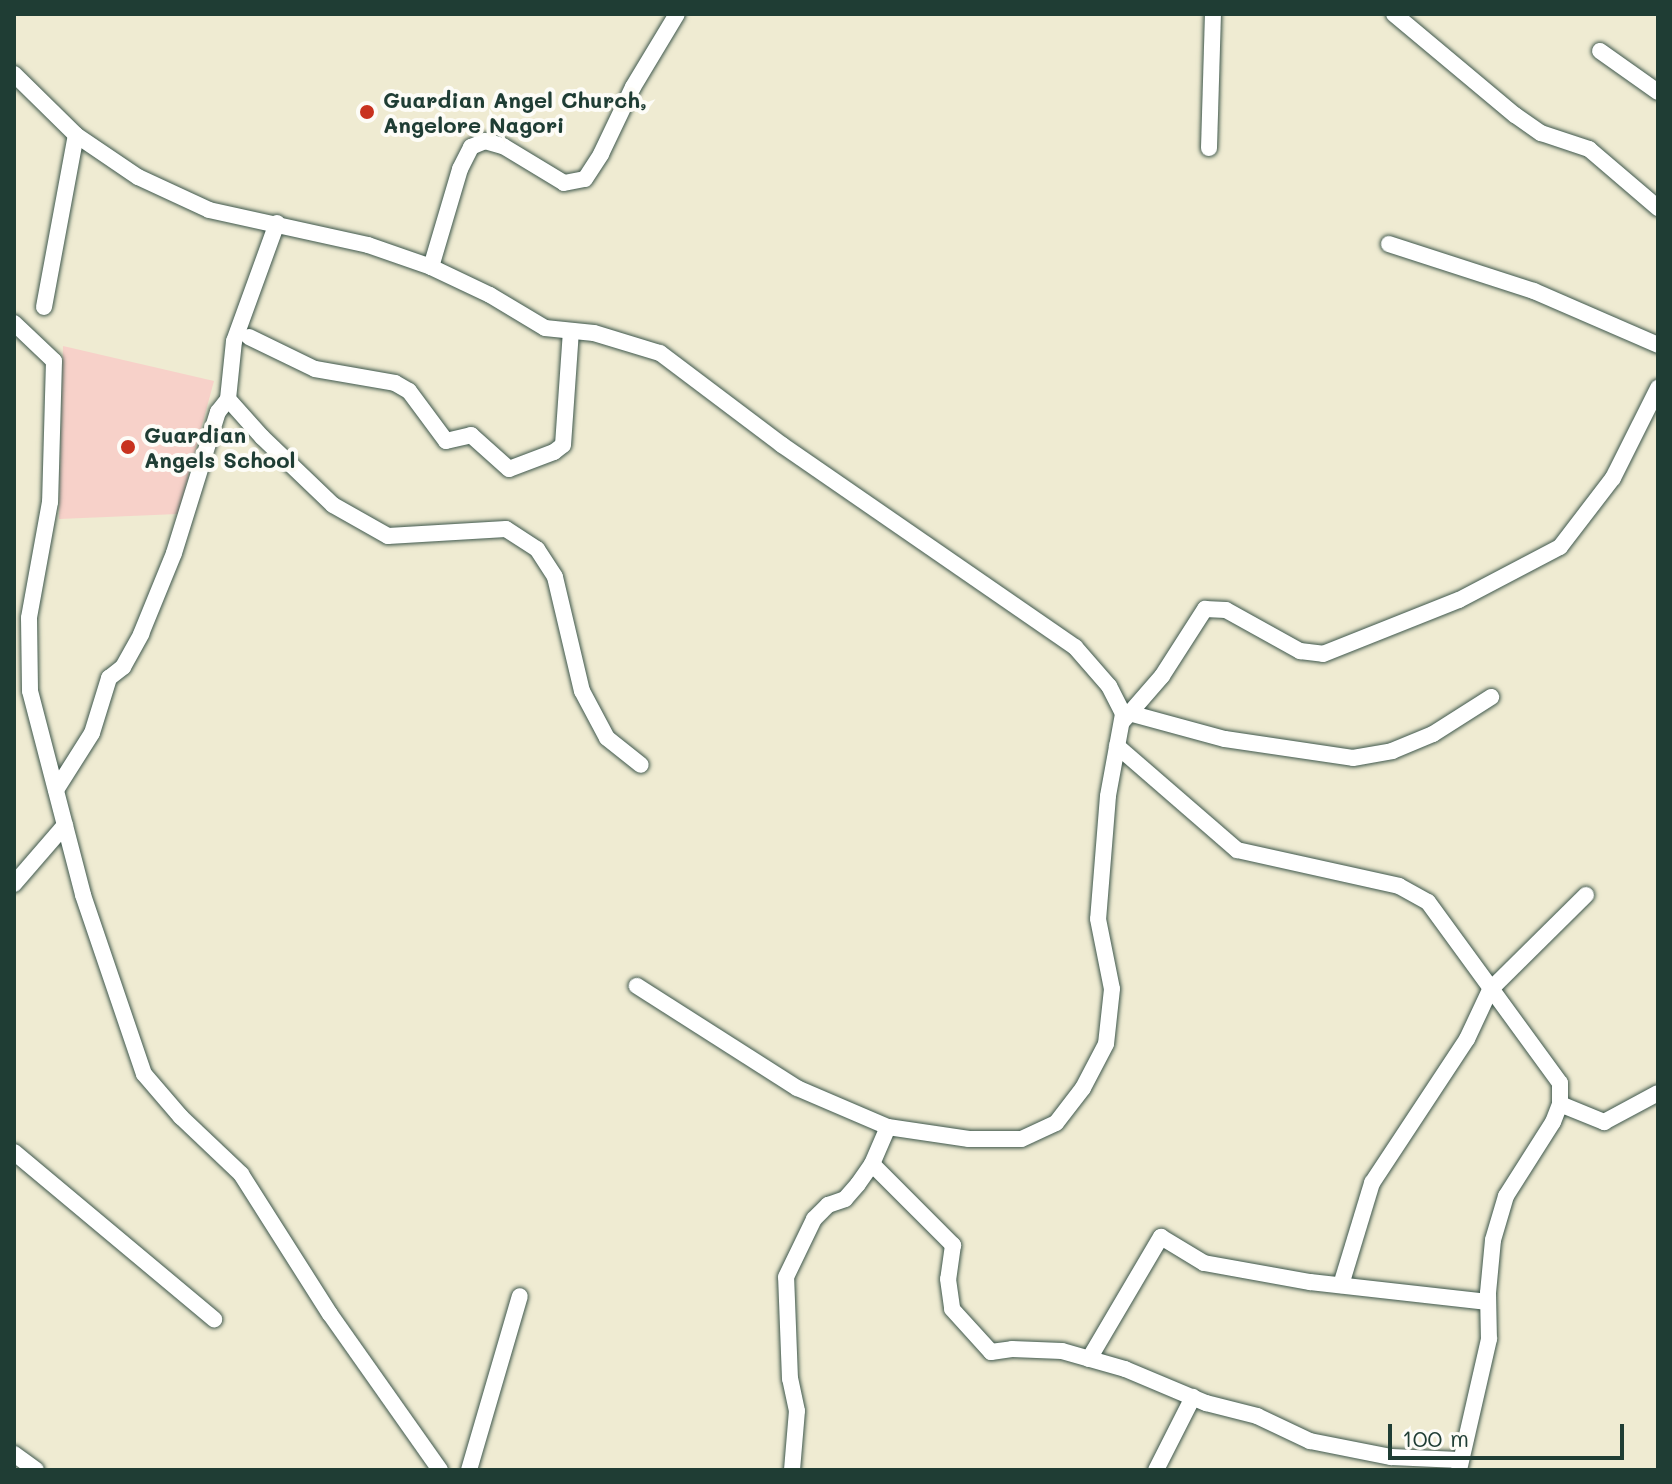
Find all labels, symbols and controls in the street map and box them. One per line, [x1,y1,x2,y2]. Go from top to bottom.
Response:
place label: Guardian Angel Church, Angelore Nagori [383,86,647,138]
marker: Guardian Angel Church, Angelore Nagori [358,103,376,121]
place label: Guardian Angels School [144,421,295,472]
marker: Guardian Angels School [119,438,137,456]
scale bar [1392,1408,1628,1458]
text: 100 m [1402,1422,1469,1453]

